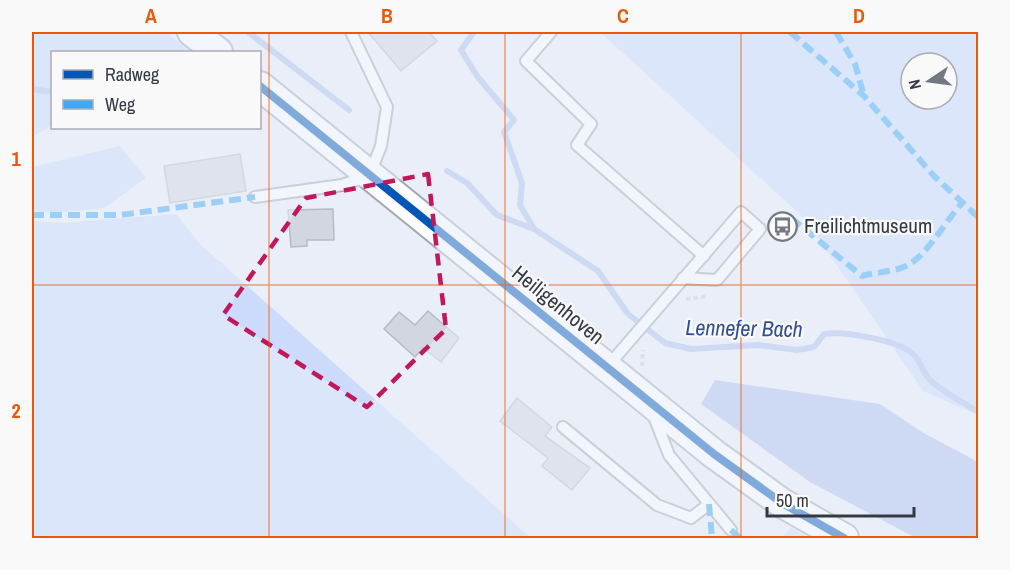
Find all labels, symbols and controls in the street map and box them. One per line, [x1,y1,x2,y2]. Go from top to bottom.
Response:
text: A [145,2,157,29]
text: B [381,2,393,29]
text: C [617,2,629,29]
text: D [853,2,865,29]
legend [51,51,261,129]
north arrow [899,51,959,111]
text: Radweg [105,62,160,87]
text: N [903,77,926,91]
text: Weg [105,92,136,117]
text: 1 [11,145,21,172]
bus stop icon: Freilichtmuseum [767,210,799,242]
place label: Freilichtmuseum [804,211,932,240]
street label: Heiligenhoven [506,258,611,351]
water label: Lennefer Bach [685,312,803,344]
text: 2 [11,397,21,424]
scale bar [767,480,914,518]
text: 50 m [776,488,809,513]

